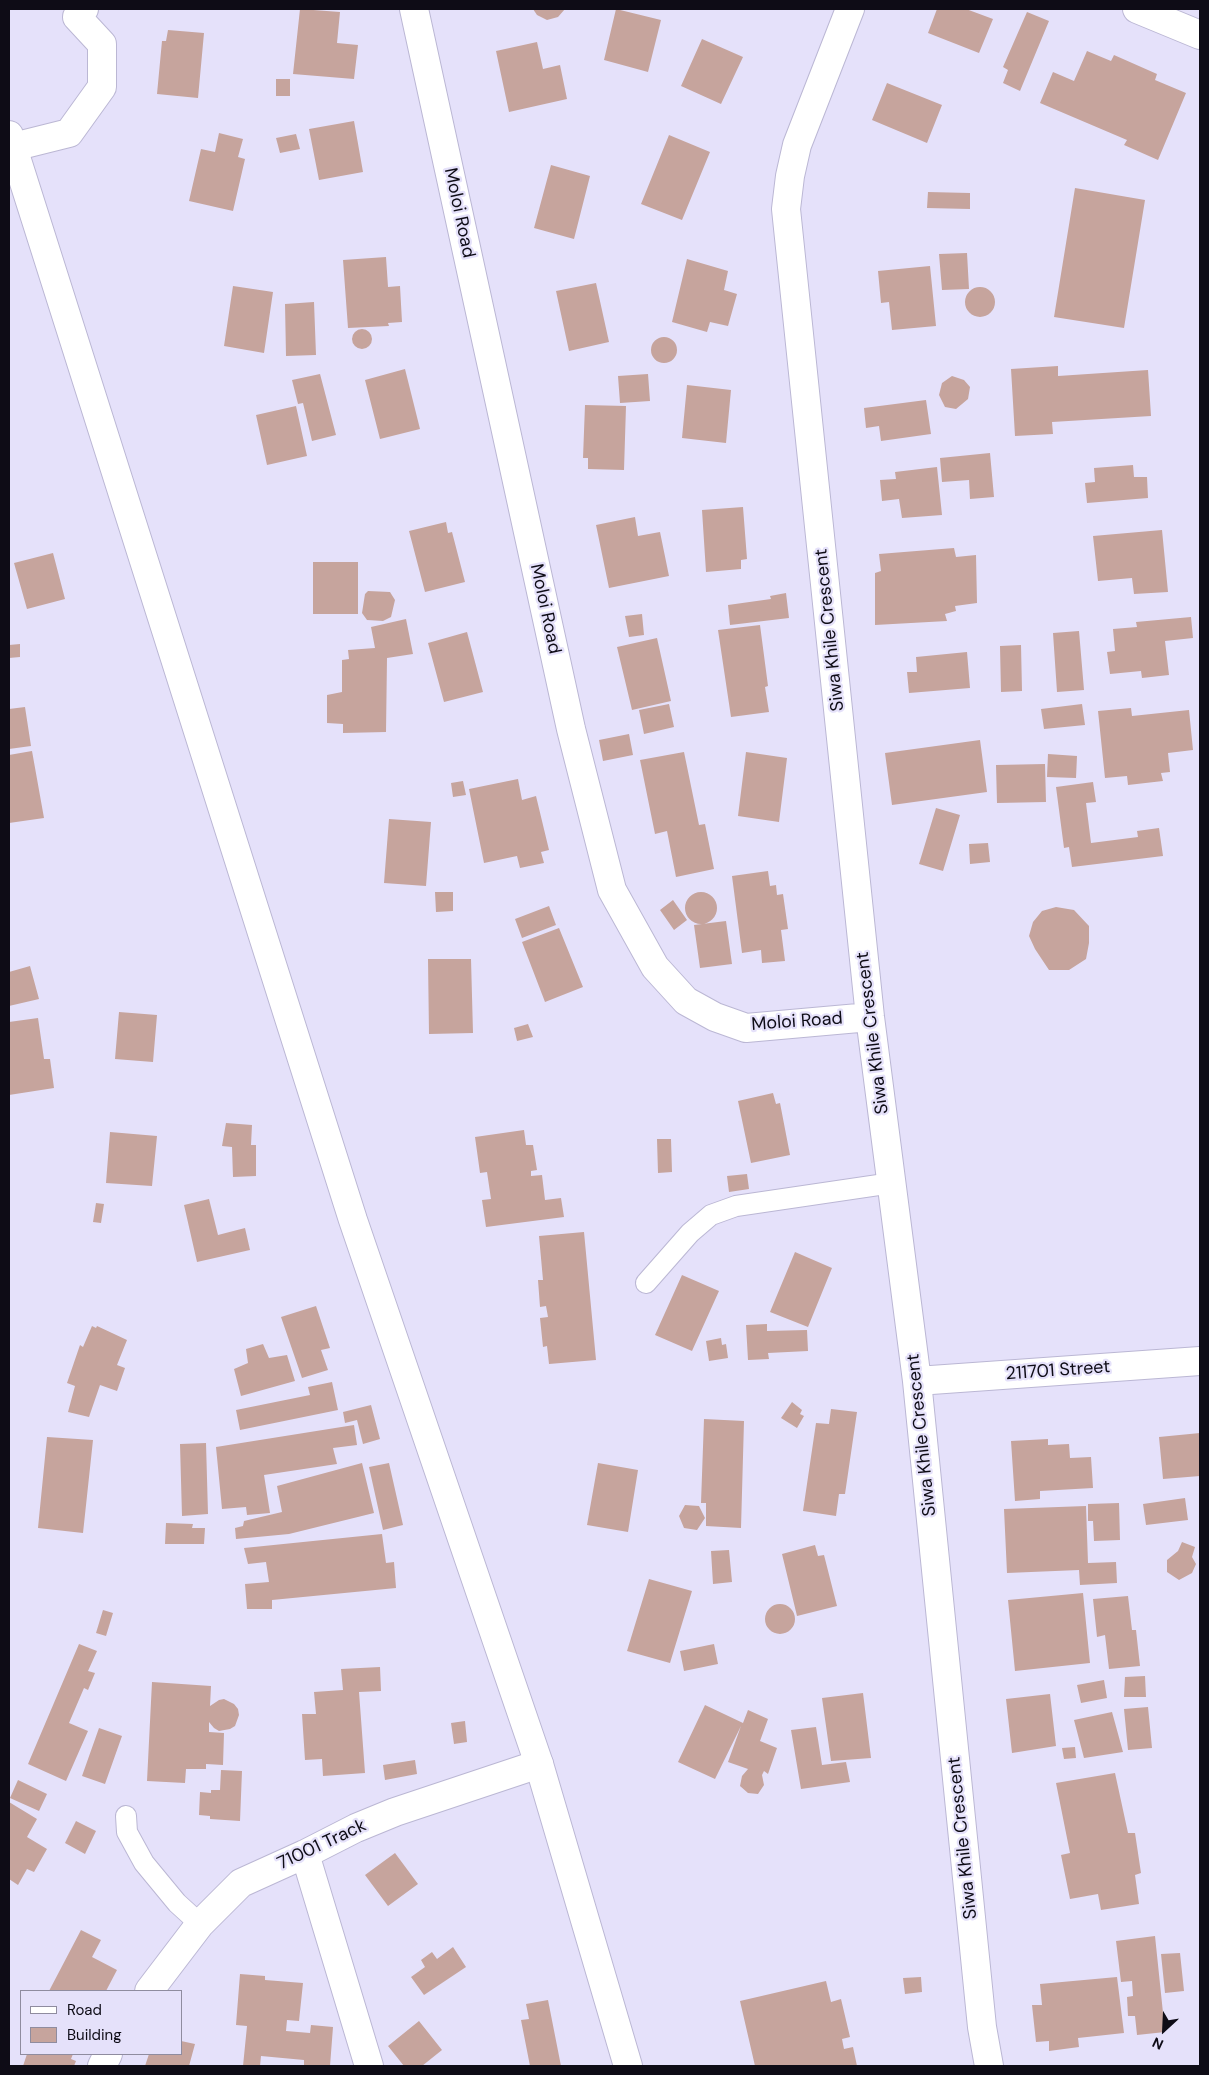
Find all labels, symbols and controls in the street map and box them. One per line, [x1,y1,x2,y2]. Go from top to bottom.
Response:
street label: Moloi Road [439,166,479,260]
street label: Siwa Khile Crescent [811,548,849,712]
street label: Moloi Road [525,562,565,656]
street label: Siwa Khile Crescent [852,951,894,1115]
street label: Moloi Road [751,1008,843,1036]
street label: Siwa Khile Crescent [903,1353,941,1517]
street label: 211701 Street [1005,1357,1111,1385]
street label: Siwa Khile Crescent [944,1756,982,1920]
street label: 71001 Track [274,1815,370,1875]
legend [20,1990,182,2055]
text: Road [67,2000,102,2020]
north arrow [1139,2005,1189,2055]
text: Building [67,2025,122,2045]
text: N [1149,2033,1166,2054]

